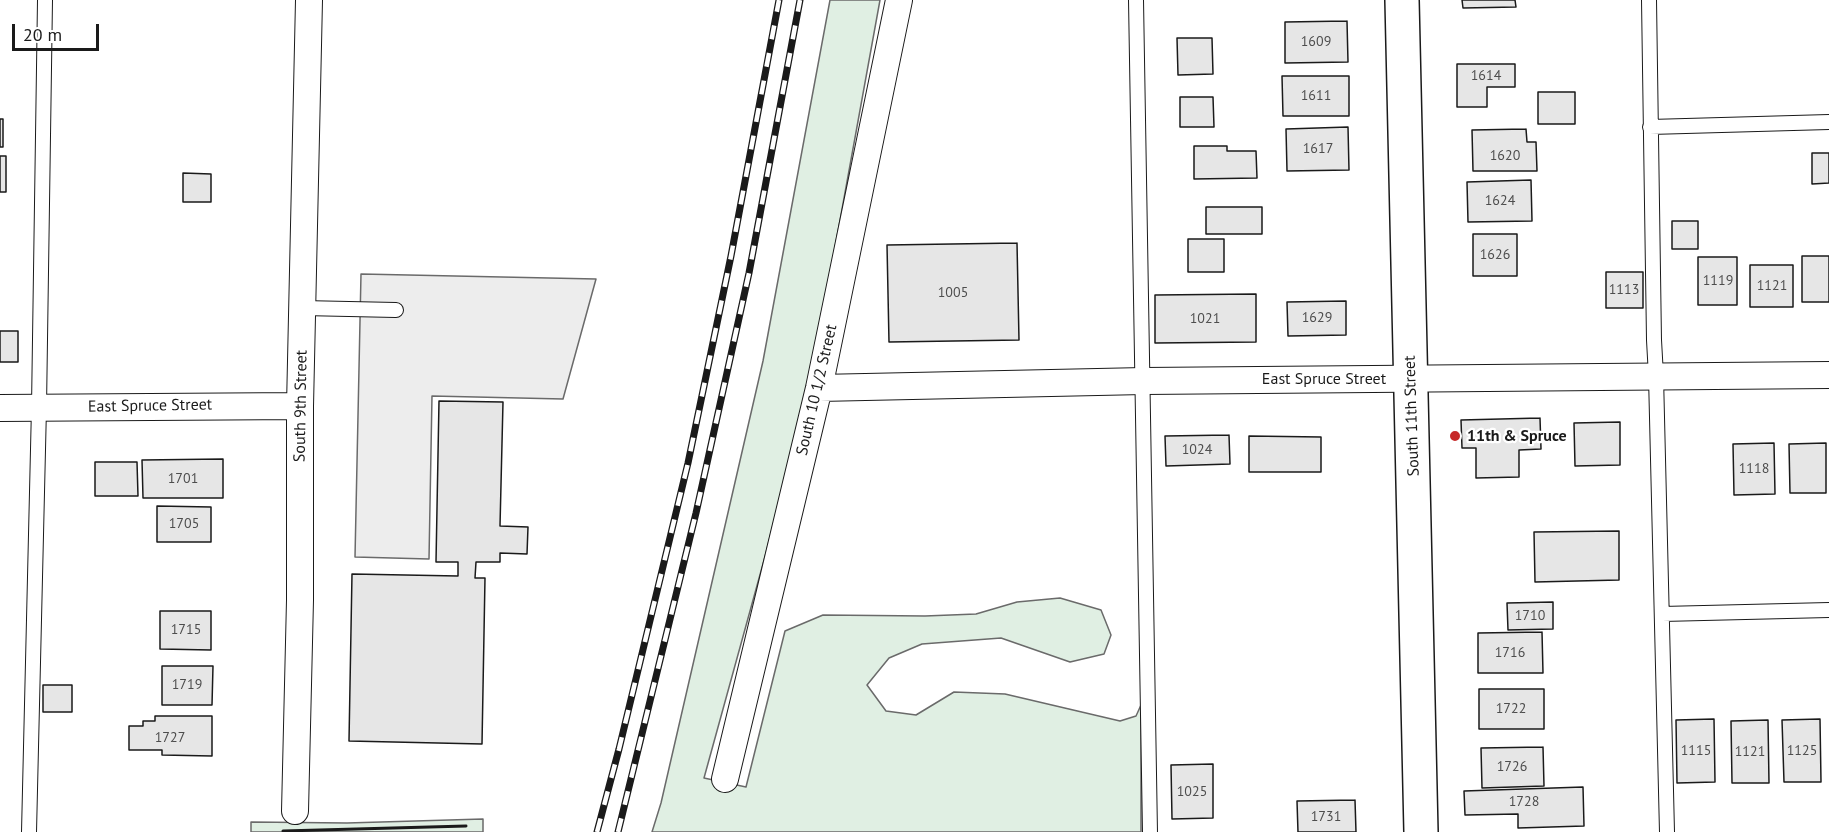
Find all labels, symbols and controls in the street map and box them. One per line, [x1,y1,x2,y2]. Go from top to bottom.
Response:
scale bar [15,12,102,50]
text: 20 m [23,23,62,46]
house number: 1609 [1301,34,1331,50]
house number: 1614 [1471,68,1501,84]
house number: 1611 [1301,88,1331,104]
house number: 1617 [1303,141,1333,157]
house number: 1620 [1490,148,1520,164]
house number: 1624 [1485,193,1515,209]
house number: 1626 [1480,247,1510,263]
house number: 1119 [1703,273,1733,289]
house number: 1121 [1757,278,1787,294]
house number: 1113 [1609,282,1639,298]
house number: 1005 [938,285,968,301]
house number: 1629 [1302,310,1332,326]
house number: 1021 [1190,311,1220,327]
street label: South 10 1/2 Street [793,323,841,457]
street label: South 9th Street [290,350,312,462]
street label: South 11th Street [1400,355,1424,477]
street label: East Spruce Street [1262,369,1386,389]
street label: East Spruce Street [88,395,212,417]
place label: 11th & Spruce [1467,426,1567,446]
marker: 11th & Spruce [1448,429,1462,443]
house number: 1024 [1182,442,1212,458]
house number: 1118 [1739,461,1769,477]
house number: 1701 [168,471,198,487]
house number: 1705 [169,516,199,532]
house number: 1710 [1515,608,1545,624]
house number: 1715 [171,622,201,638]
house number: 1716 [1495,645,1525,661]
house number: 1719 [172,677,202,693]
house number: 1722 [1496,701,1526,717]
house number: 1727 [155,730,185,746]
house number: 1115 [1681,743,1711,759]
house number: 1125 [1787,743,1817,759]
house number: 1121 [1735,744,1765,760]
house number: 1726 [1497,759,1527,775]
house number: 1025 [1177,784,1207,800]
house number: 1728 [1509,794,1539,810]
house number: 1731 [1311,809,1341,825]

